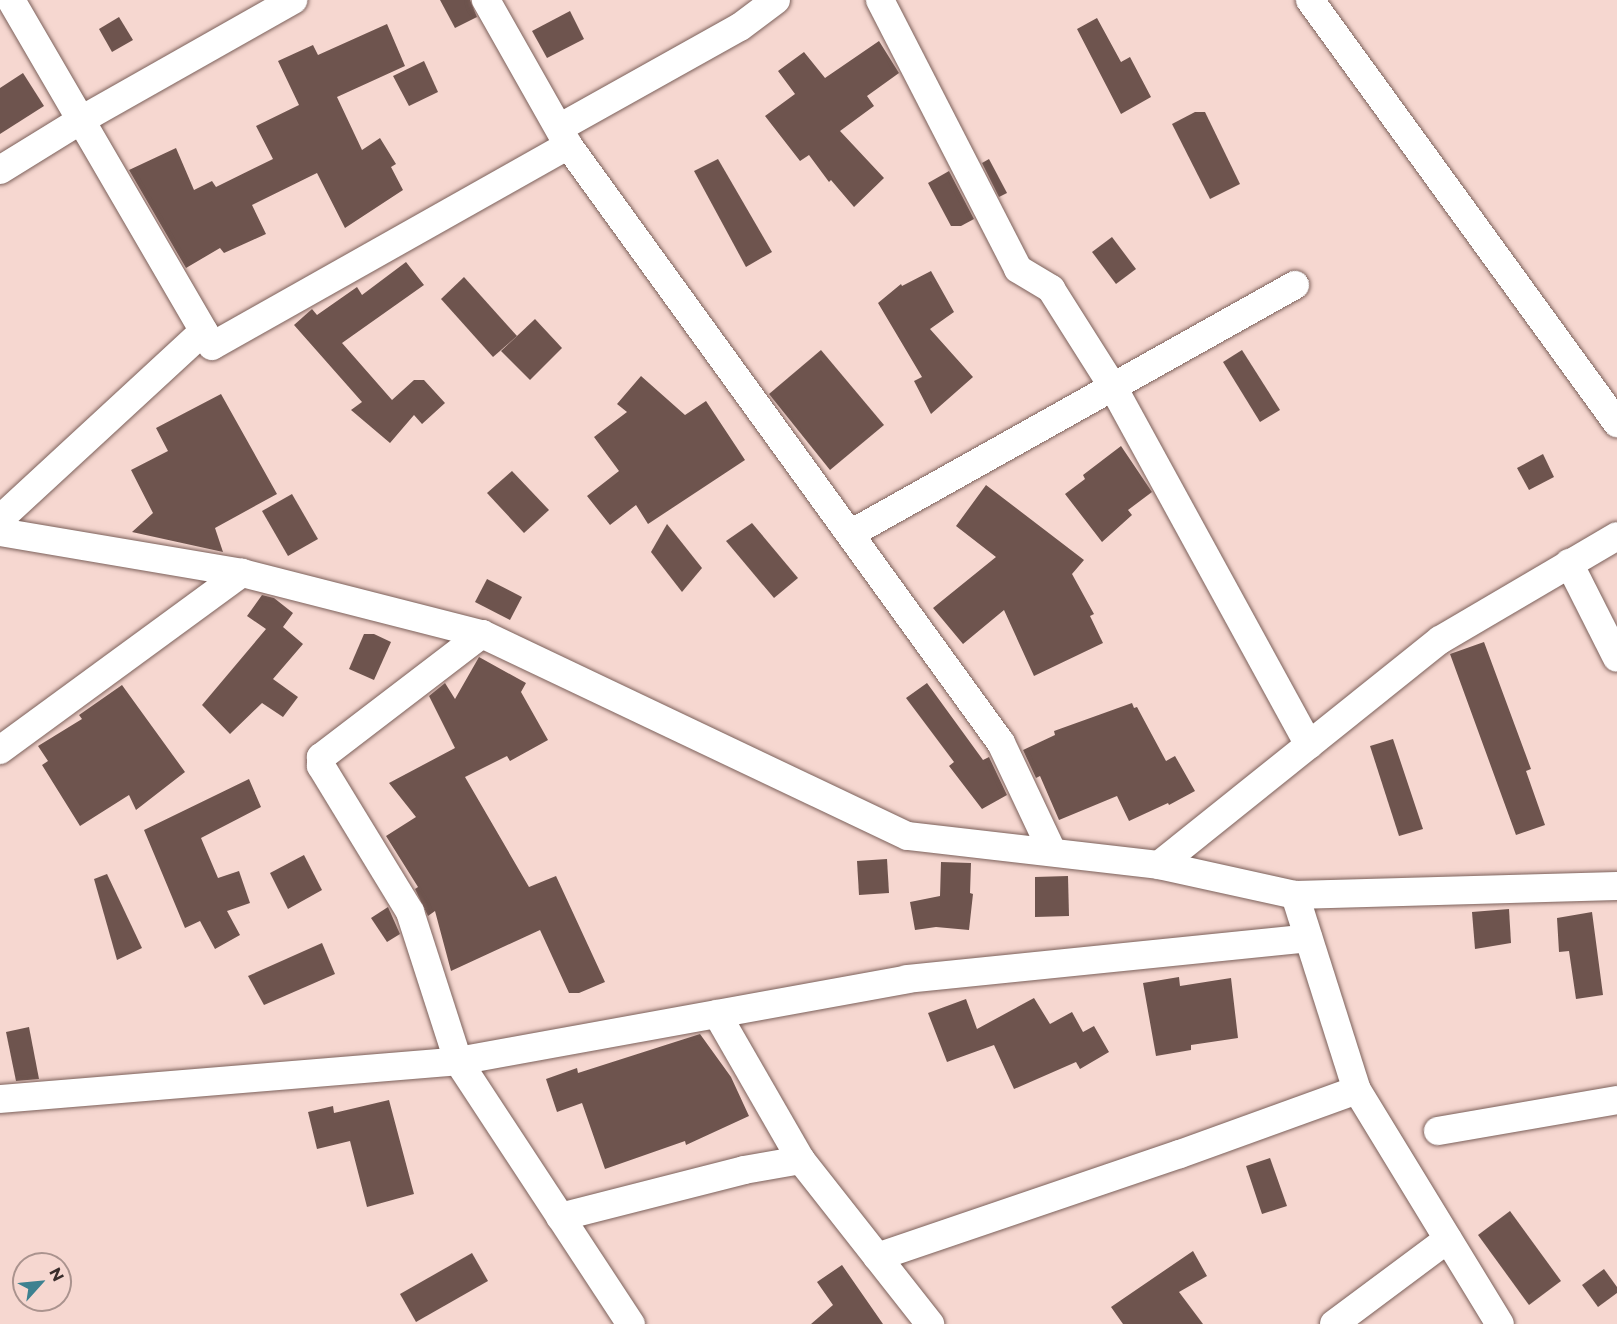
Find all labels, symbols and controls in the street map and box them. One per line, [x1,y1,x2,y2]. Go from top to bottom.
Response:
north arrow [12,1252,72,1312]
text: N [45,1264,68,1285]

